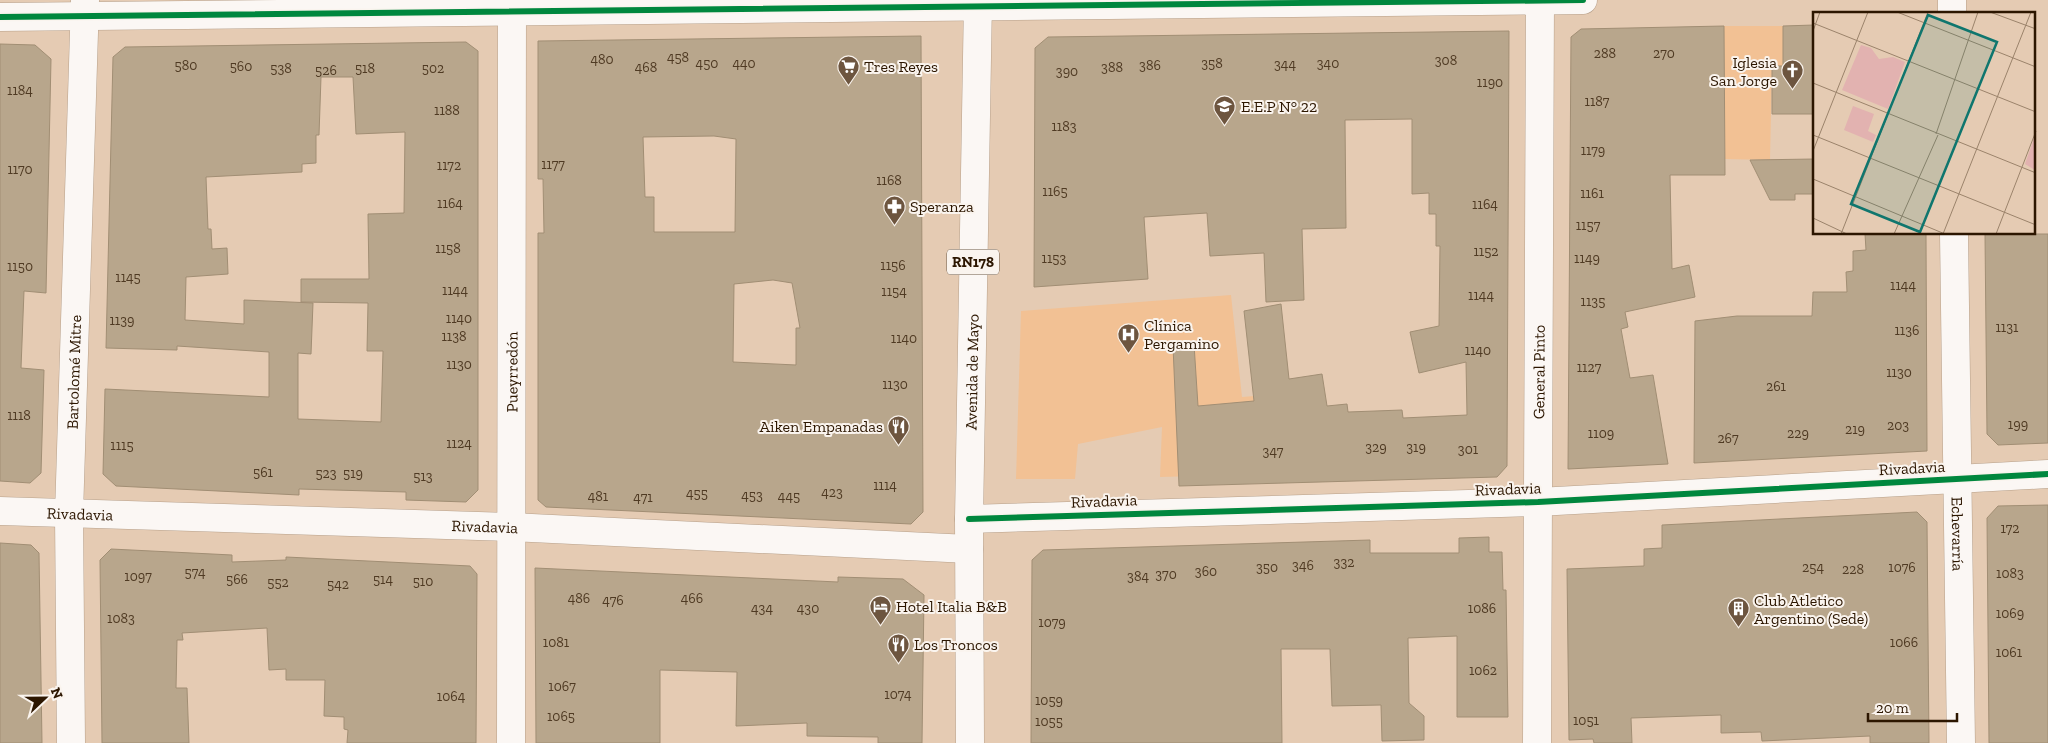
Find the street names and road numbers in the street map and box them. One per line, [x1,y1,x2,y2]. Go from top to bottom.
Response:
road number: RN178 [947,250,999,274]
street label: Avenida de Mayo [961,314,982,430]
street label: Bartolomé Mitre [62,315,85,430]
street label: General Pinto [1529,325,1548,419]
street label: Pueyrredón [502,331,521,412]
street label: Rivadavia [1878,457,1946,479]
street label: Rivadavia [1474,478,1542,500]
street label: Rivadavia [1070,490,1138,512]
street label: Echevarría [1948,497,1968,572]
street label: Rivadavia [46,503,114,524]
street label: Rivadavia [451,516,519,537]

